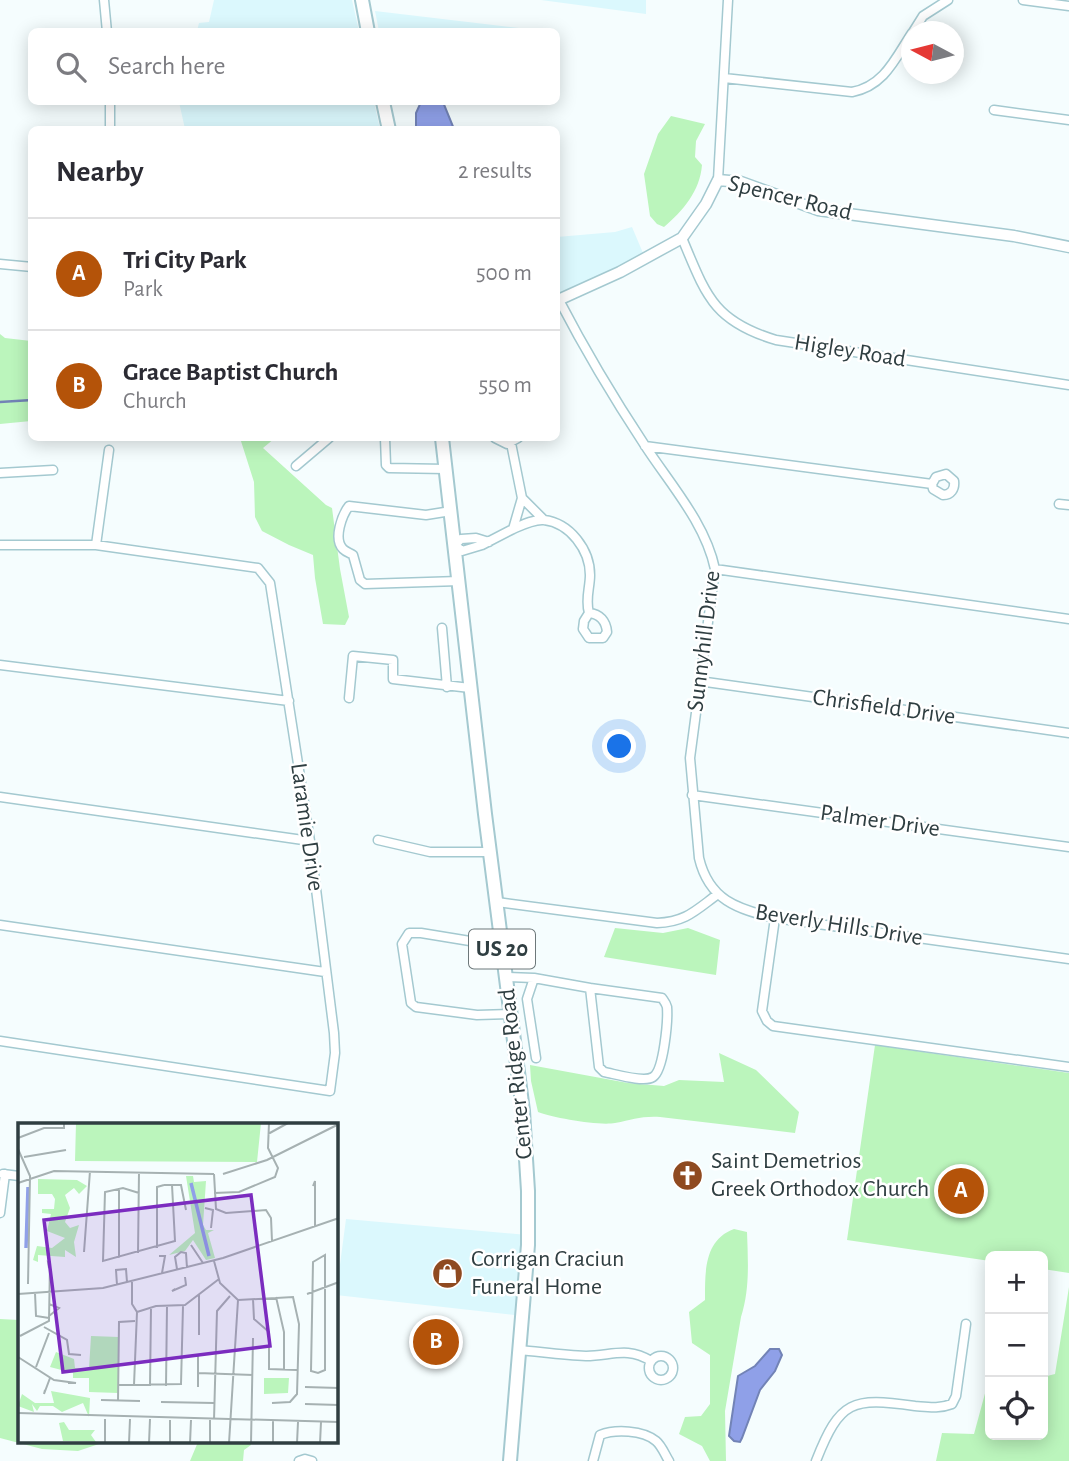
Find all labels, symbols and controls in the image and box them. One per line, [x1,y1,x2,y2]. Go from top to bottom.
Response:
north arrow [901,21,964,84]
search box [28,28,560,105]
icon: search [52,48,90,86]
text: Search here [108,53,226,79]
text: Nearby [56,157,144,187]
text: 2 results [458,160,532,183]
street label: Spencer Road [726,171,854,225]
text: Tri City Park [123,247,247,273]
text: A [72,262,86,285]
text: 500 m [476,262,532,285]
text: Park [123,278,163,301]
street label: Higley Road [792,330,908,372]
text: Grace Baptist Church [123,359,338,385]
text: B [72,374,86,397]
text: 550 m [478,374,532,397]
text: Church [123,390,187,413]
street label: Sunnyhill Drive [683,569,725,713]
street label: Chrisfield Drive [811,685,957,729]
your location [602,729,636,763]
street label: Laramie Drive [286,761,328,893]
street label: Palmer Drive [819,801,941,841]
street label: Beverly Hills Drive [754,900,924,950]
road number: US 20 [469,930,535,968]
street label: Center Ridge Road [495,987,537,1161]
inset map [18,1123,338,1444]
place label: Saint Demetrios Greek Orthodox Church [711,1149,929,1201]
church icon: Saint Demetrios Greek Orthodox Church [671,1158,705,1192]
pin: A [938,1165,984,1217]
place label: Corrigan Craciun Funeral Home [471,1247,624,1299]
map controls [985,1251,1048,1440]
button: + [985,1251,1048,1314]
shop icon: Corrigan Craciun Funeral Home [431,1256,465,1290]
button: − [985,1314,1048,1377]
pin: B [413,1316,459,1368]
button: locate [985,1377,1048,1440]

